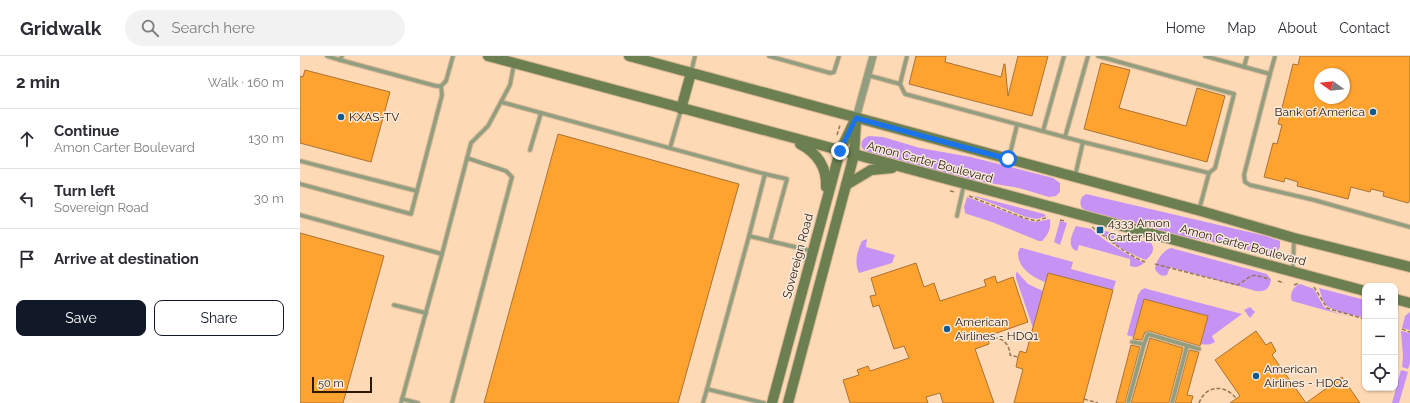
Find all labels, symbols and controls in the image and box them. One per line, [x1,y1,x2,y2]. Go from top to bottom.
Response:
search box [125,10,405,46]
text: Gridwalk [20,17,101,39]
icon: search [139,17,161,39]
text: Search here [171,19,255,37]
text: Home [1166,20,1205,36]
text: Map [1227,20,1256,36]
text: About [1278,20,1317,36]
text: Contact [1339,20,1390,36]
north arrow [1314,68,1350,104]
text: 2 min [16,72,60,92]
text: Walk · 160 m [208,75,284,90]
place label: Bank of America [1274,105,1365,119]
marker: Bank of America [1368,107,1378,117]
place label: KXAS-TV [349,110,399,124]
marker: KXAS-TV [336,112,346,122]
text: Continue [54,122,119,140]
icon: ahead [16,128,38,150]
text: 130 m [248,131,284,146]
street label: Amon Carter Boulevard [865,138,995,186]
text: Amon Carter Boulevard [54,140,195,155]
route end [831,142,849,160]
route start [999,150,1017,168]
text: Turn left [54,182,115,200]
icon: left [16,188,38,210]
text: 30 m [254,191,284,206]
text: Sovereign Road [54,200,149,215]
street label: Sovereign Road [780,212,816,300]
place label: 4333 Amon Carter Blvd [1108,216,1170,244]
street label: Amon Carter Boulevard [1178,221,1308,269]
marker: 4333 Amon Carter Blvd [1095,225,1105,235]
icon: arrive [16,248,38,270]
text: Arrive at destination [54,250,199,268]
map controls [1362,283,1398,391]
button: + [1362,283,1398,319]
button: Save [16,300,146,336]
button: Share [154,300,284,336]
place label: American Airlines - HDQ1 [955,315,1038,343]
button: − [1362,319,1398,355]
marker: American Airlines - HDQ1 [942,324,952,334]
button: locate [1362,355,1398,391]
place label: American Airlines - HDQ2 [1264,362,1349,390]
marker: American Airlines - HDQ2 [1251,371,1261,381]
scale bar [312,375,372,394]
text: 50 m [318,377,344,390]

